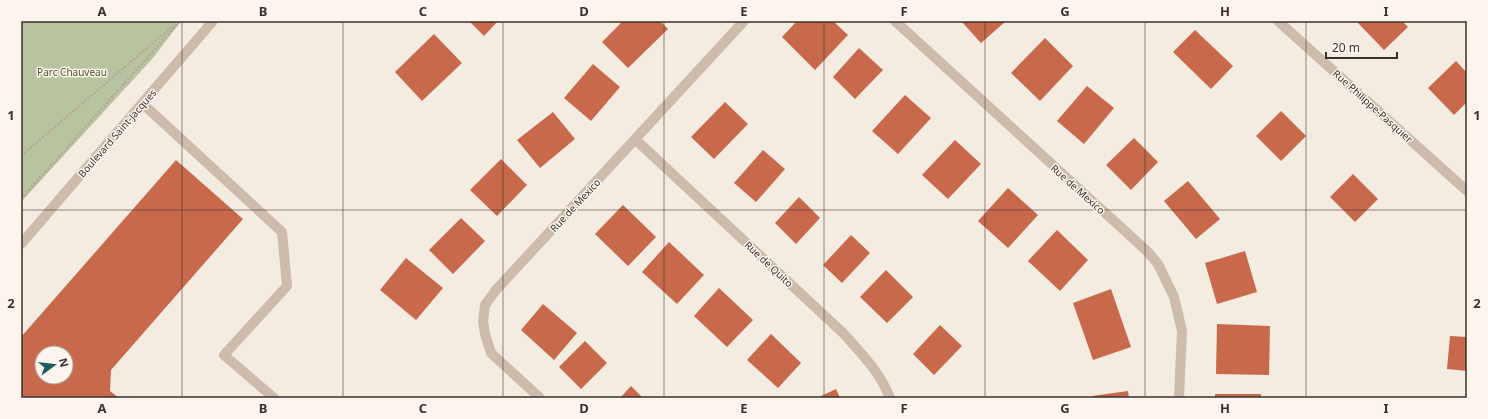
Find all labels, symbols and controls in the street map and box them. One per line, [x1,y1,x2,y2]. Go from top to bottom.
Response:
text: A [98,2,107,20]
text: B [259,2,267,20]
text: C [419,2,427,20]
text: D [579,2,589,20]
text: E [740,2,748,20]
text: F [900,2,908,20]
text: G [1060,2,1070,20]
text: H [1220,2,1230,20]
text: I [1383,2,1389,20]
scale bar [1326,34,1397,60]
text: 20 m [1332,39,1360,56]
park label: Parc Chauveau [37,65,107,79]
street label: Rue Philippe-Pasquier [1330,66,1416,146]
street label: Boulevard Saint-Jacques [75,86,159,180]
text: 1 [7,106,15,124]
text: 1 [1473,106,1481,124]
street label: Rue de Mexico [1048,161,1108,217]
street label: Rue de Mexico [547,175,603,235]
street label: Rue de Quito [742,238,796,290]
text: 2 [7,294,15,312]
text: 2 [1473,294,1481,312]
north arrow [34,345,74,385]
text: N [56,356,73,369]
text: A [98,399,107,417]
text: B [259,399,267,417]
text: C [419,399,427,417]
text: D [579,399,589,417]
text: E [740,399,748,417]
text: F [900,399,908,417]
text: G [1060,399,1070,417]
text: H [1220,399,1230,417]
text: I [1383,399,1389,417]

